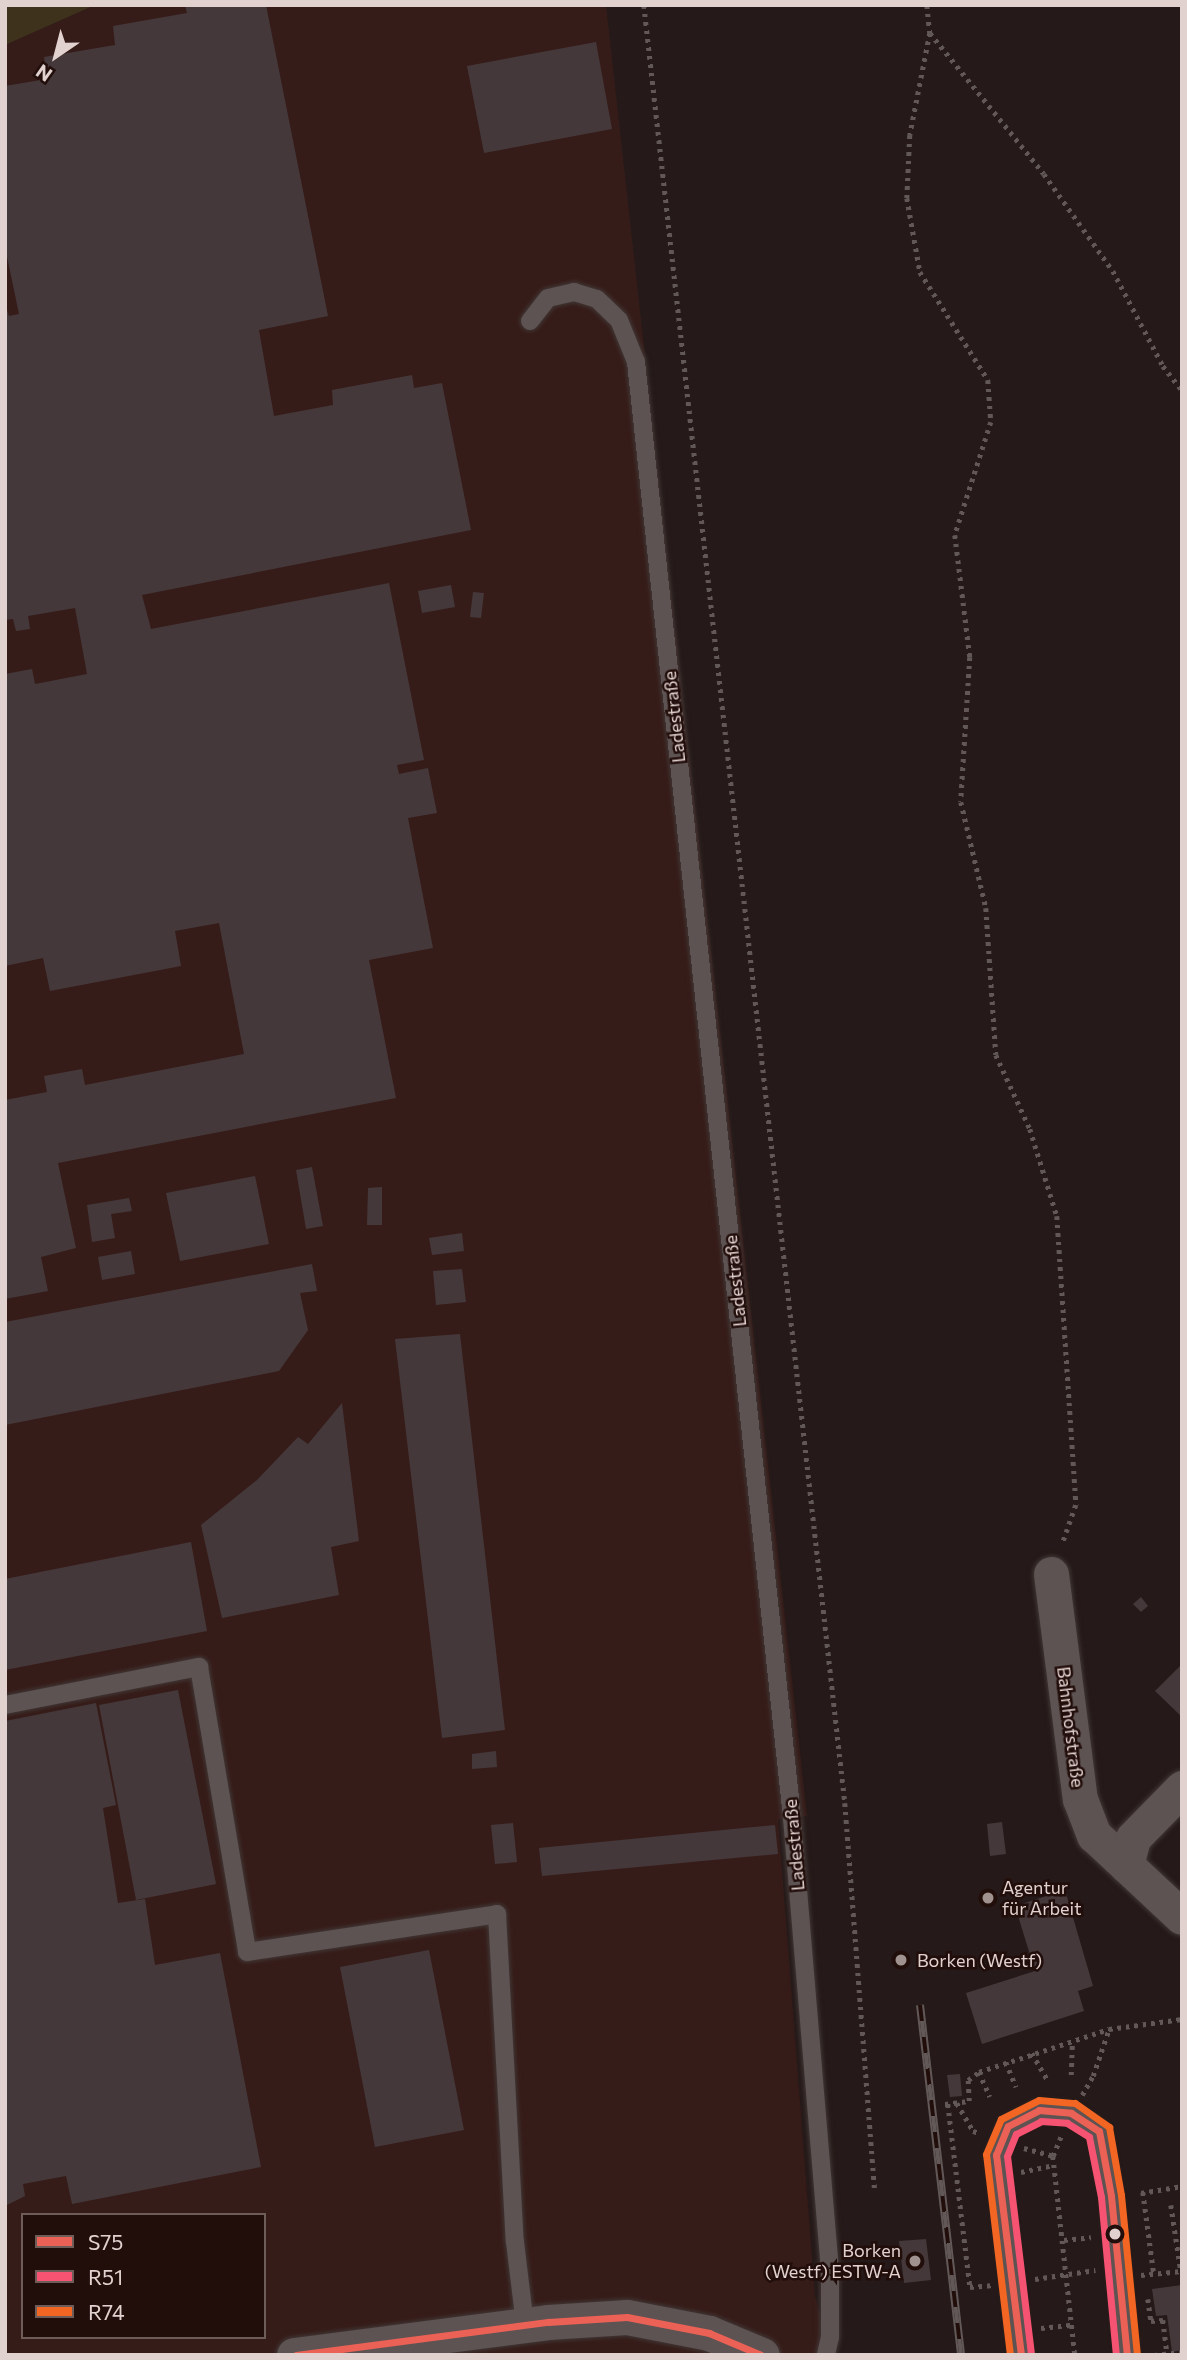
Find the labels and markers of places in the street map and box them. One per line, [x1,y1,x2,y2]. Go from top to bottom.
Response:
place label: Agentur für Arbeit [1002,1877,1082,1920]
marker: Agentur für Arbeit [980,1890,996,1906]
place label: Borken (Westf) [917,1949,1042,1971]
marker: Borken (Westf) [891,1950,911,1970]
unlabelled marker [1108,2227,1122,2241]
place label: Borken (Westf) ESTW-A [765,2240,901,2282]
marker: Borken (Westf) ESTW-A [907,2253,923,2269]

